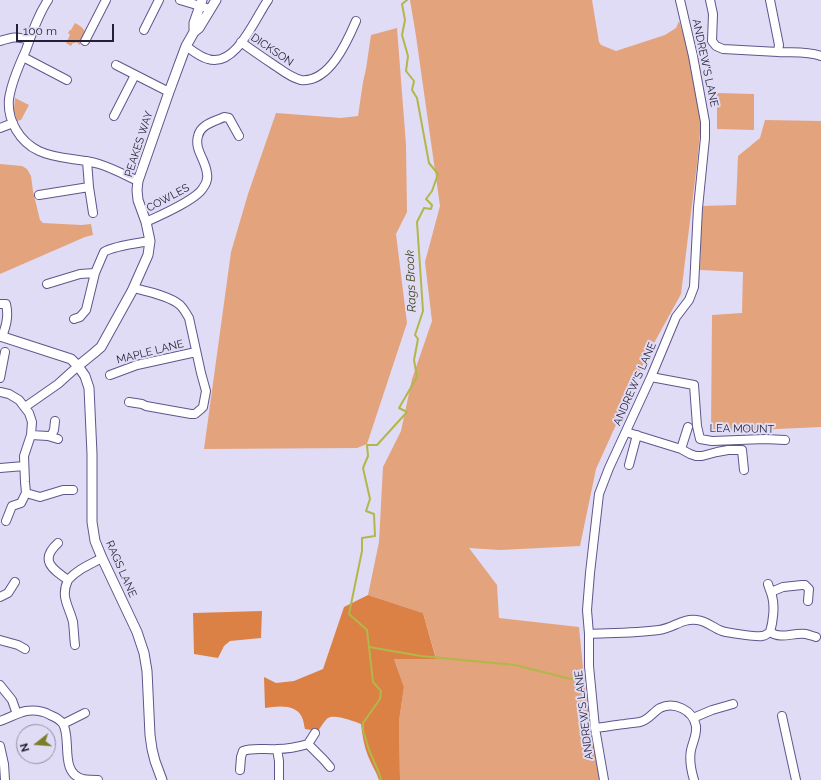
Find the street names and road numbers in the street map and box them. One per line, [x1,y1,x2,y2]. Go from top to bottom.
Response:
street label: ANDREW'S LANE [689,18,721,108]
street label: DICKSON [248,31,296,69]
street label: PEAKES WAY [122,109,156,179]
street label: COWLES [144,181,192,215]
street label: MAPLE LANE [115,337,185,367]
street label: ANDREW'S LANE [611,340,659,428]
street label: LEA MOUNT [710,422,774,436]
street label: RAGS LANE [103,539,139,599]
street label: ANDREW'S LANE [572,670,596,760]

